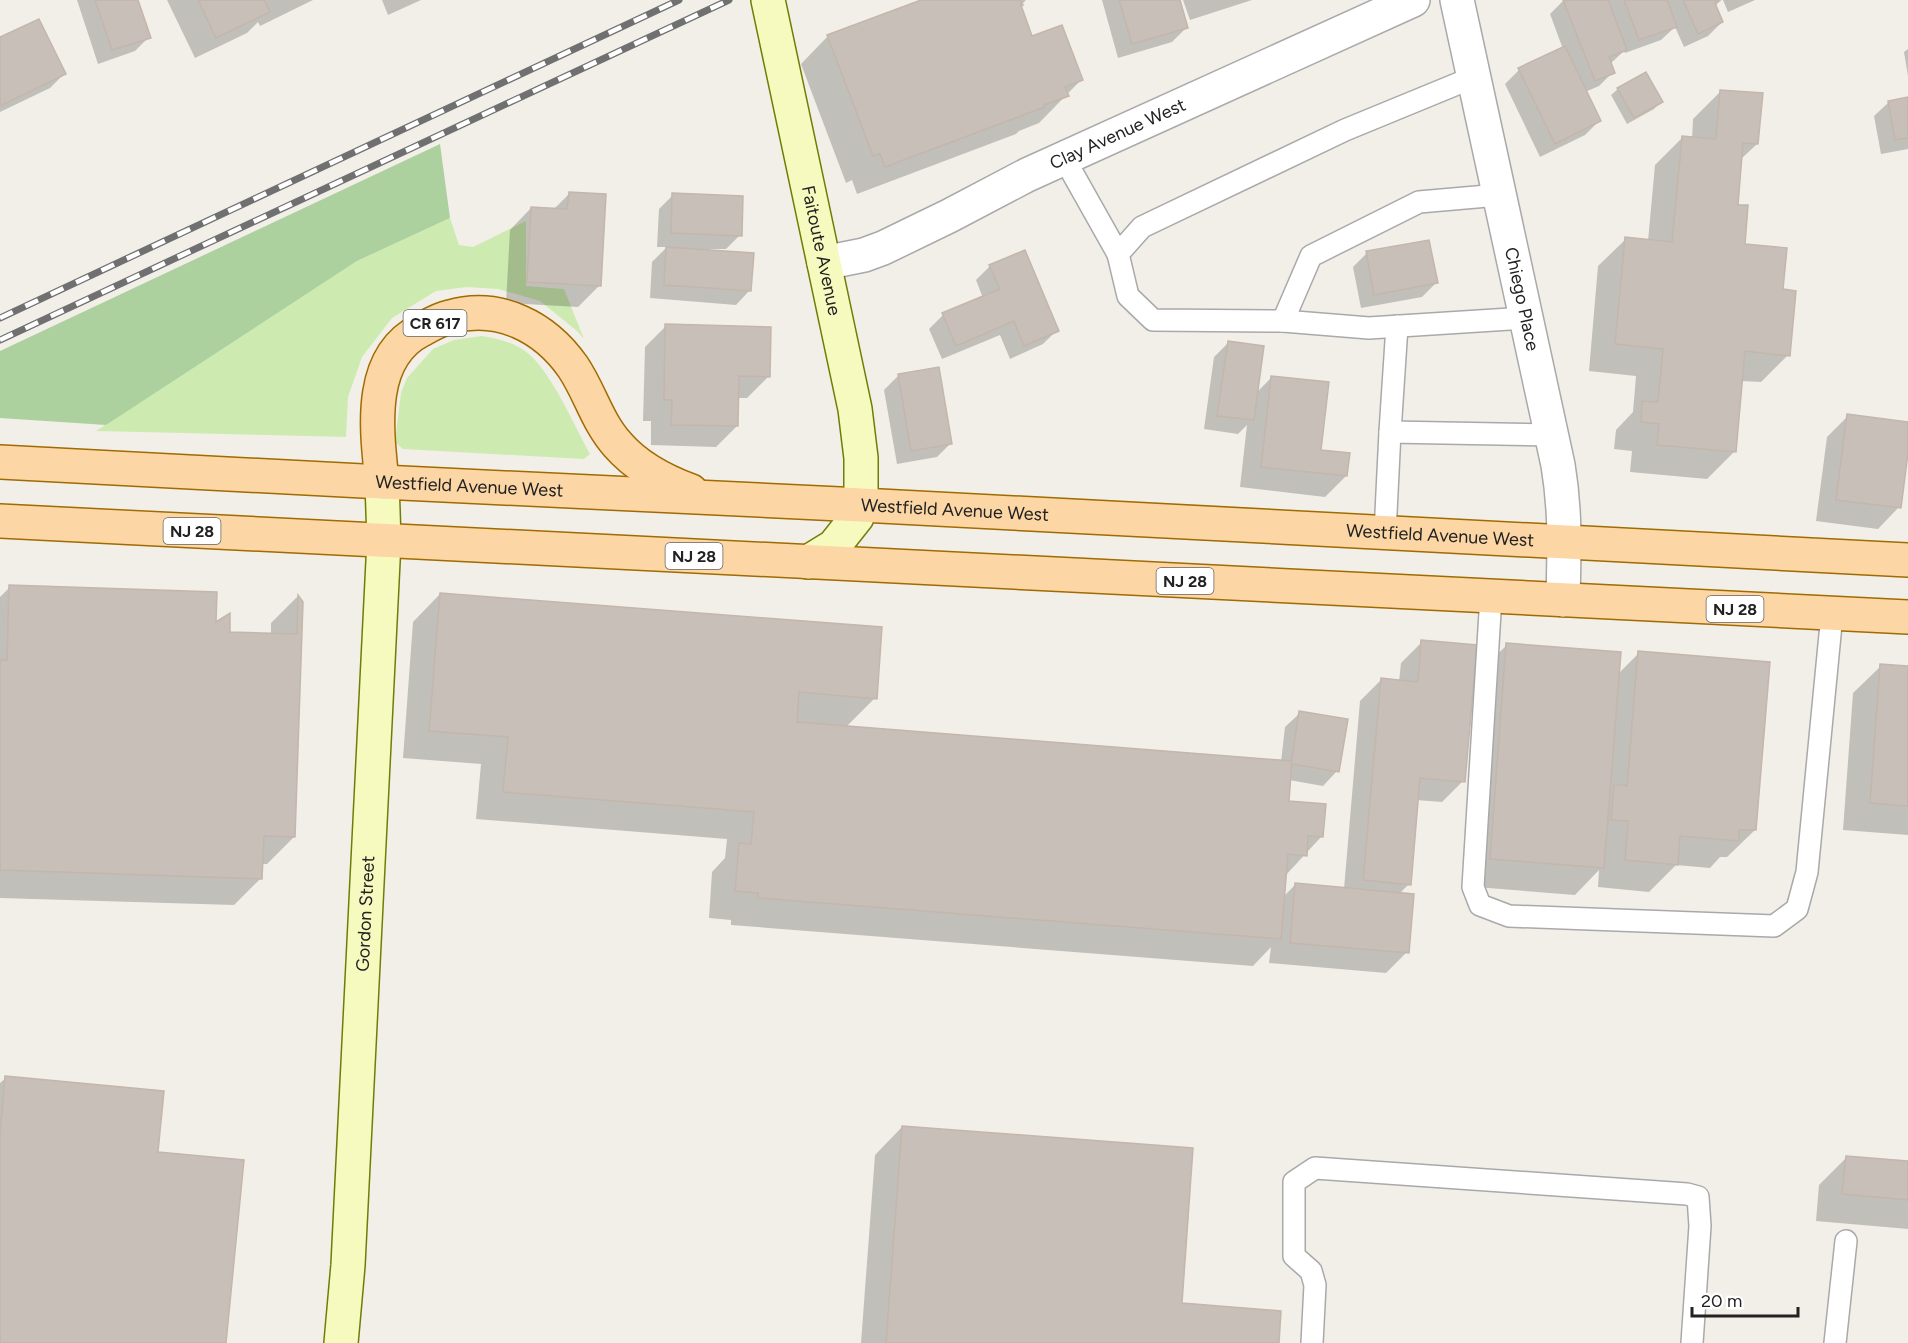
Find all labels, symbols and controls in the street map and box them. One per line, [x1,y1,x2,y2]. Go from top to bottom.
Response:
street label: Clay Avenue West [1046,94,1189,174]
street label: Faitoute Avenue [797,183,846,318]
street label: Chiego Place [1500,245,1544,353]
road number: CR 617 [404,310,466,336]
street label: Westfield Avenue West [375,471,564,502]
street label: Westfield Avenue West [860,494,1050,526]
road number: NJ 28 [164,518,220,544]
street label: Westfield Avenue West [1346,520,1535,551]
road number: NJ 28 [666,543,722,569]
road number: NJ 28 [1156,568,1214,594]
road number: NJ 28 [1706,596,1764,622]
street label: Gordon Street [352,855,379,972]
scale bar [1692,1280,1798,1318]
text: 20 m [1701,1290,1742,1312]

